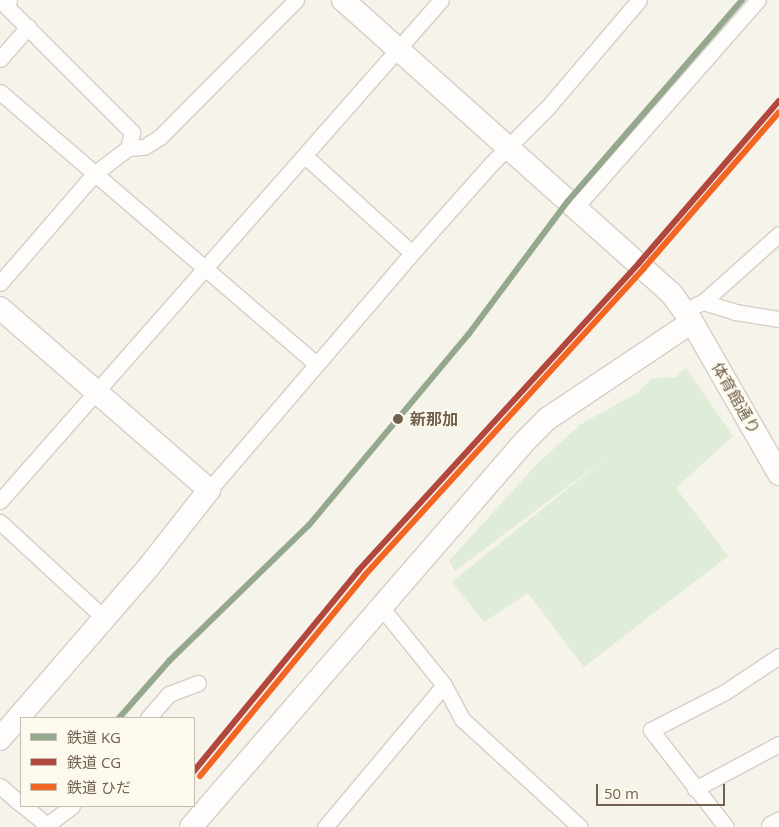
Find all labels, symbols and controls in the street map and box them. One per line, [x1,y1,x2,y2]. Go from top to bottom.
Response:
street label: 体育館通り [708,359,764,437]
place label: 新那加 [410,409,458,429]
marker: 新那加 [390,411,406,427]
legend [20,717,195,807]
text: 鉄道 KG [67,727,121,747]
text: 鉄道 CG [67,752,121,772]
scale bar [599,774,728,806]
text: 鉄道 ひだ [67,777,131,797]
text: 50 m [604,783,639,803]

